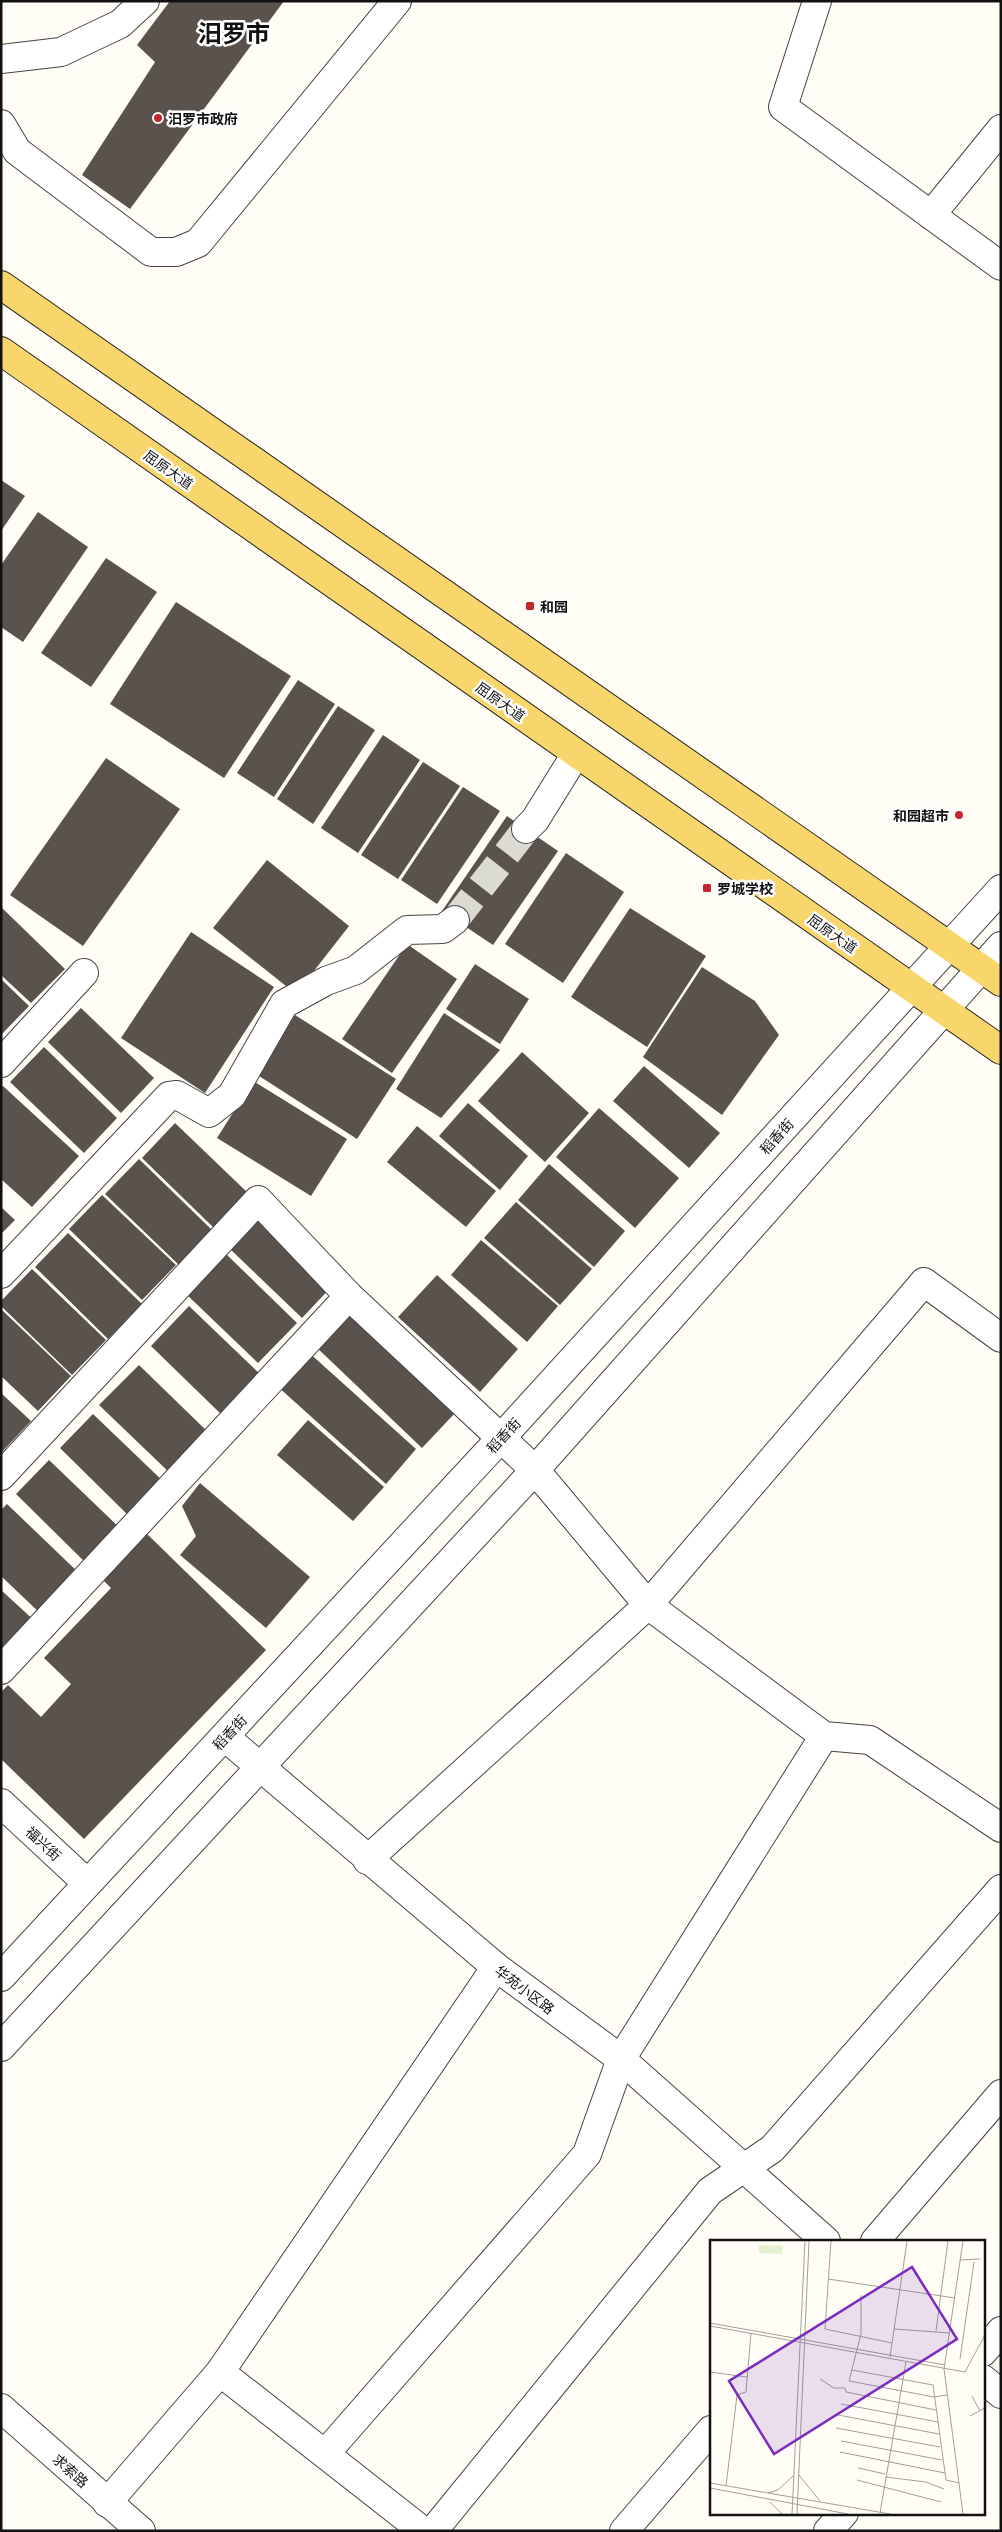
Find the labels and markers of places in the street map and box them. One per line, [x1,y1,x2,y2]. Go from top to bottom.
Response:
place label: 汨罗市政府 [168,108,238,128]
marker: 汨罗市政府 [152,112,164,124]
place label: 和园 [540,596,568,616]
marker: 和园 [524,600,536,612]
place label: 和园超市 [893,805,949,825]
marker: 和园超市 [953,809,965,821]
place label: 罗城学校 [717,878,773,898]
marker: 罗城学校 [701,882,713,894]

